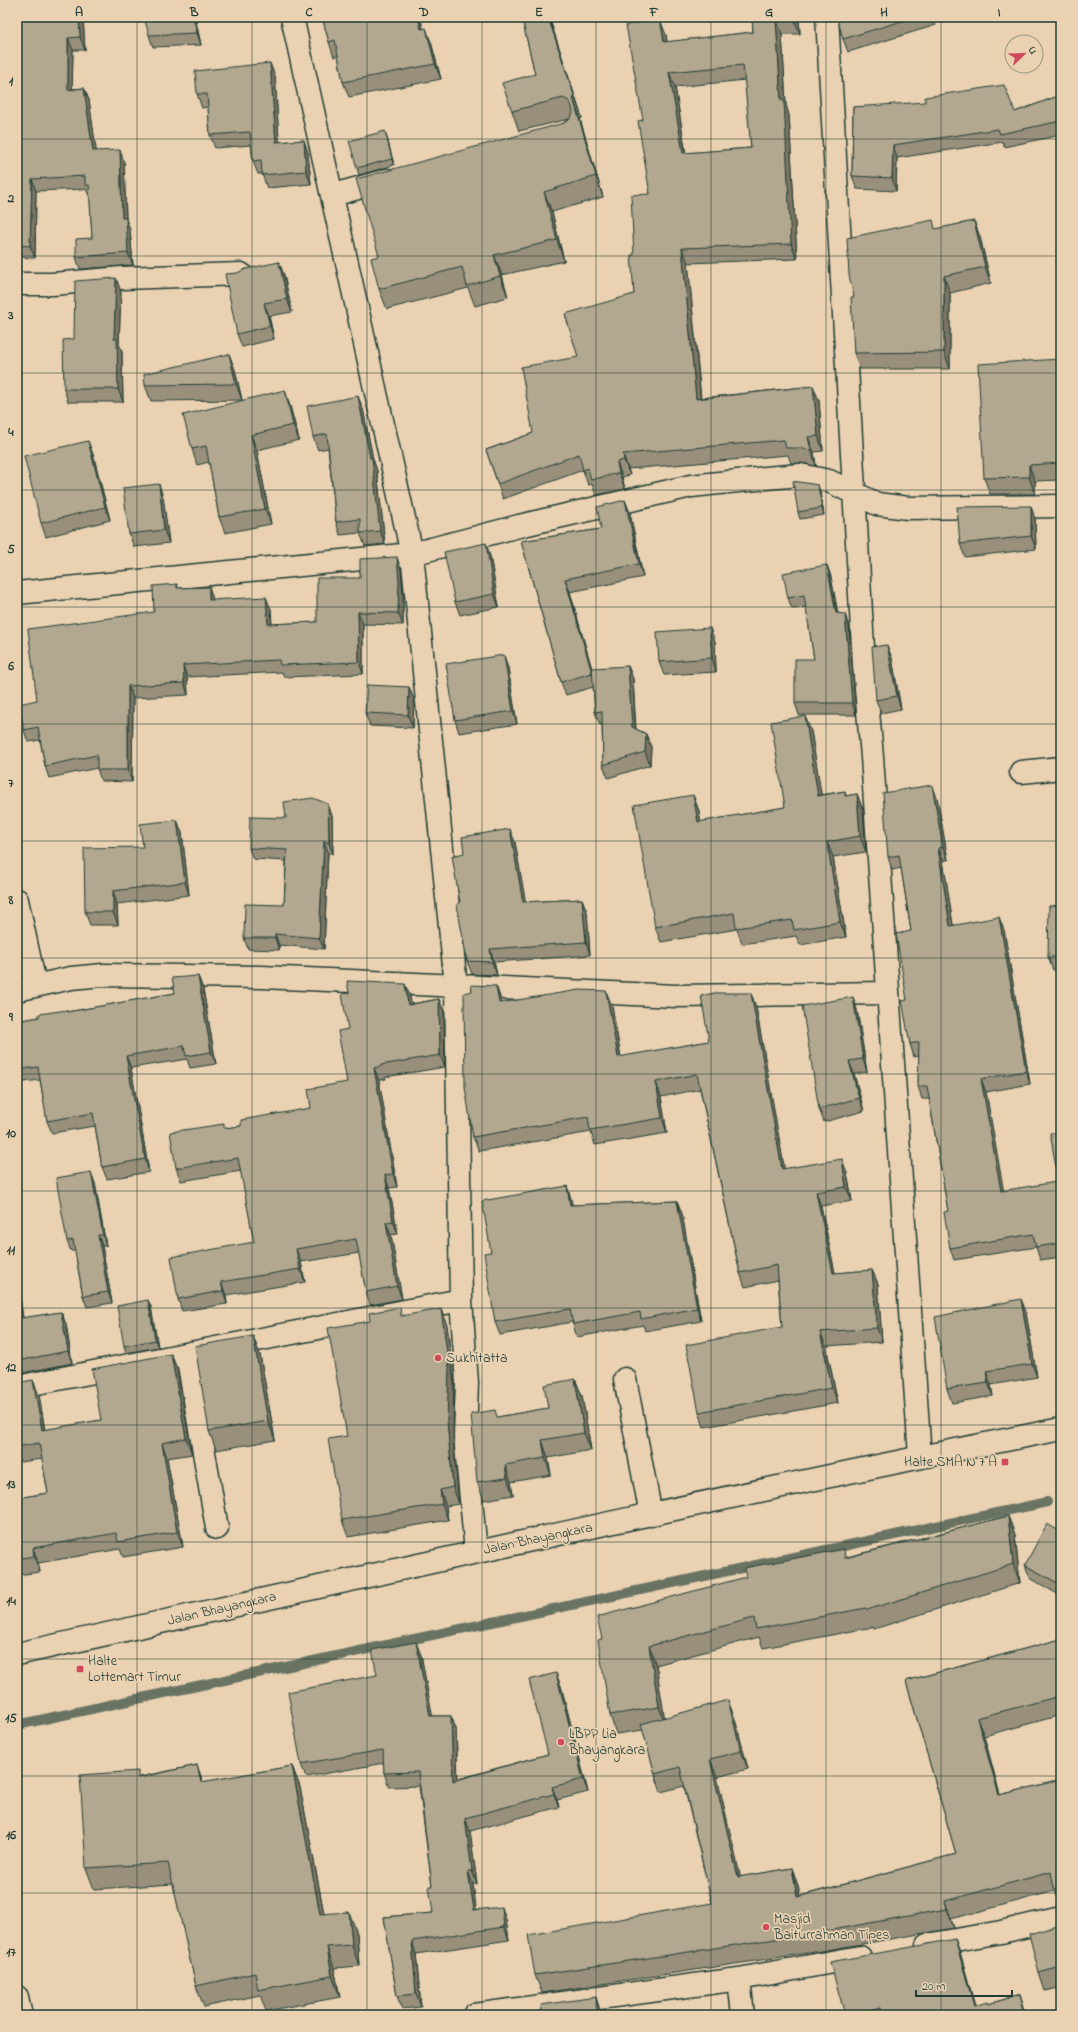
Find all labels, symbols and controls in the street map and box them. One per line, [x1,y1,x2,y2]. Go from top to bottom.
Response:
text: A [75,3,83,22]
text: B [189,3,199,22]
text: C [305,3,313,22]
text: D [418,3,429,22]
text: E [535,3,543,22]
text: F [649,3,659,22]
text: G [765,3,773,22]
text: H [880,3,888,22]
text: I [997,3,1001,22]
north arrow [1004,34,1044,74]
text: U [1024,44,1041,57]
text: 1 [9,72,14,91]
text: 2 [7,189,15,208]
text: 3 [7,306,14,325]
text: 4 [7,423,14,442]
text: 5 [7,540,15,559]
text: 6 [7,657,14,676]
text: 7 [8,774,14,793]
text: 8 [8,891,14,910]
text: 9 [8,1008,14,1027]
text: 10 [6,1124,16,1143]
text: 11 [7,1241,16,1260]
place label: Sukhitatta [446,1348,508,1369]
marker: Sukhitatta [433,1353,443,1363]
text: 12 [6,1358,17,1377]
place label: Halte SMA N 7 A [904,1452,997,1473]
marker: Halte SMA N 7 A [1000,1457,1010,1467]
text: 13 [6,1475,16,1494]
street label: Jalan Bhayangkara [481,1517,595,1562]
street label: Jalan Bhayangkara [166,1586,279,1633]
text: 14 [6,1592,16,1611]
place label: Halte Lottemart Timur [88,1651,181,1688]
marker: Halte Lottemart Timur [75,1664,85,1674]
text: 15 [5,1709,17,1728]
place label: LBPP Lia Bhayangkara [568,1724,645,1762]
marker: LBPP Lia Bhayangkara [556,1737,566,1747]
text: 16 [6,1826,16,1845]
place label: Masjid Baiturrahman Tipes [773,1909,889,1946]
marker: Masjid Baiturrahman Tipes [761,1922,771,1932]
text: 17 [6,1943,16,1962]
scale bar [916,1972,1012,1998]
text: 20 m [922,1978,945,1996]

